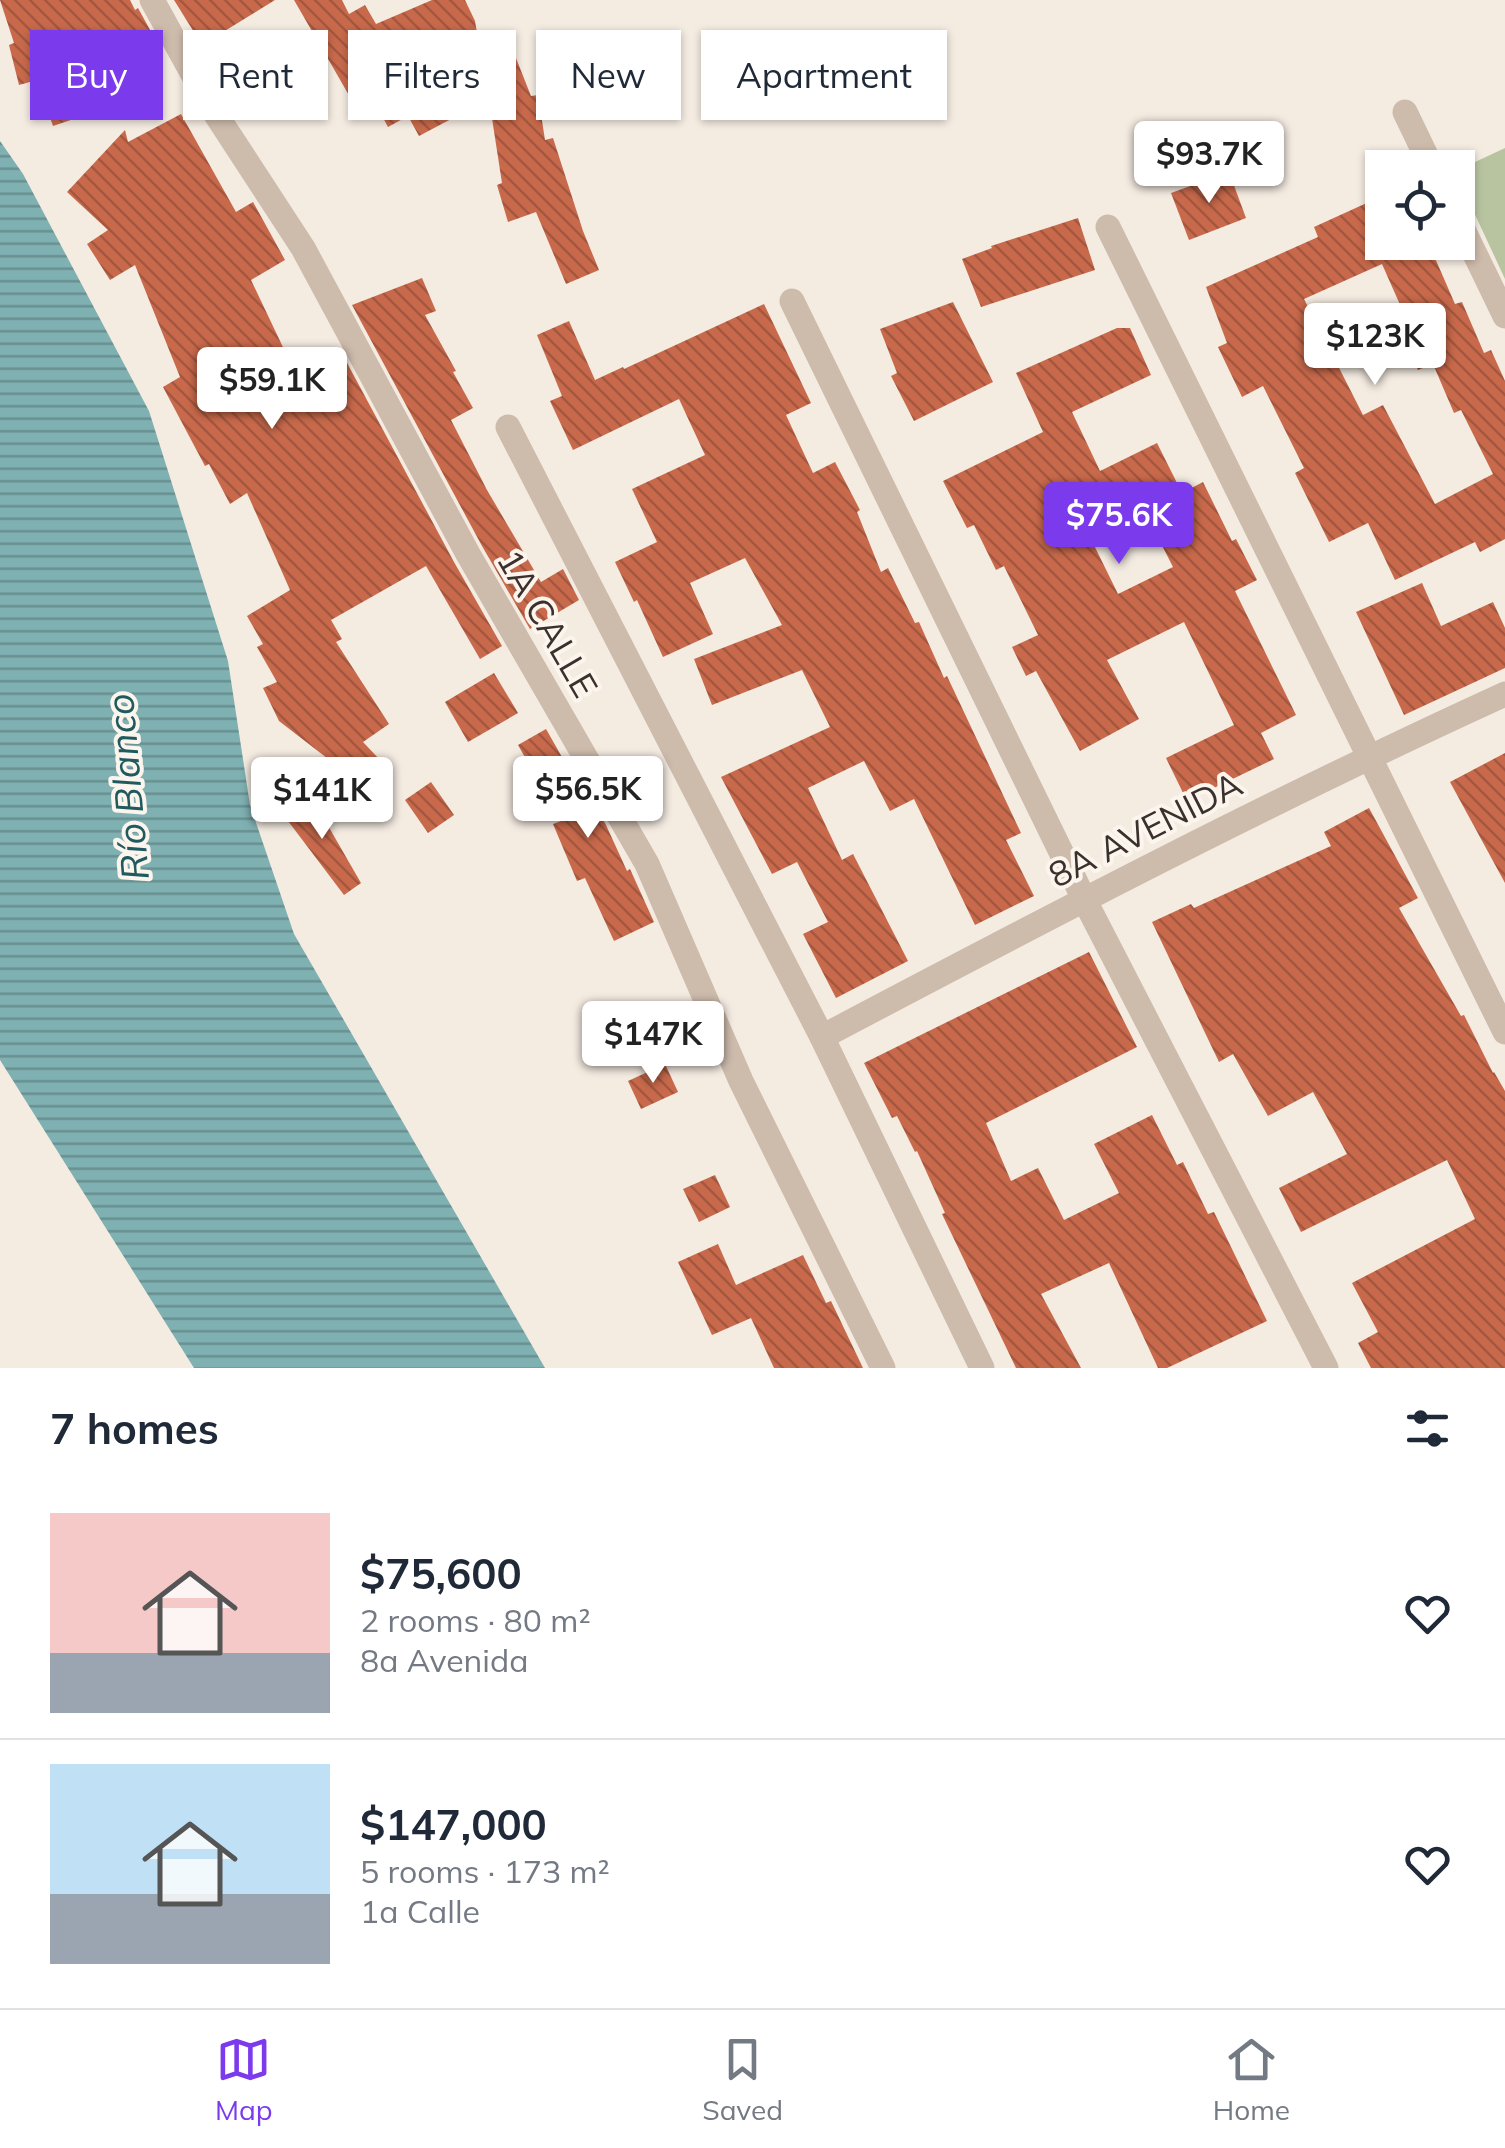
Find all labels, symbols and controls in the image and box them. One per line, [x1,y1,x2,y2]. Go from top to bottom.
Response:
chip: Buy [30,30,163,120]
chip: Rent [183,30,328,120]
chip: Filters [348,30,516,120]
chip: New [536,30,681,120]
chip: Apartment [701,30,947,120]
pin: $93.7K [1128,121,1290,206]
text: $93.7K [1156,133,1262,173]
map controls [1365,150,1475,260]
button: locate [1365,150,1475,260]
pin: $123K [1305,303,1445,388]
text: $123K [1326,315,1424,355]
pin: $59.1K [191,347,353,432]
text: $59.1K [219,359,325,399]
pin: $75.6K [1038,482,1200,567]
text: $75.6K [1066,494,1172,534]
street label: 1A CALLE [488,541,608,705]
water label: Río Blanco [95,692,159,882]
pin: $56.5K [507,756,669,841]
pin: $141K [252,757,392,842]
street label: 8A AVENIDA [1041,761,1249,897]
text: $56.5K [535,768,641,808]
text: $141K [273,769,371,809]
pin: $147K [583,1001,723,1086]
text: $147K [604,1013,702,1053]
icon: filters [1400,1401,1455,1456]
text: 7 homes [50,1402,219,1455]
text: $75,600 [360,1547,522,1600]
icon: home [130,1553,250,1673]
icon: heart [1400,1586,1455,1641]
text: 2 rooms · 80 m² [360,1600,591,1640]
text: 8a Avenida [360,1640,528,1680]
text: $147,000 [360,1798,547,1851]
icon: home [130,1804,250,1924]
icon: heart [1400,1837,1455,1892]
text: 5 rooms · 173 m² [360,1851,610,1891]
text: 1a Calle [360,1891,480,1931]
tab: Map [215,2032,273,2127]
tab: Saved [702,2032,783,2127]
tab: Home [1213,2032,1290,2127]

